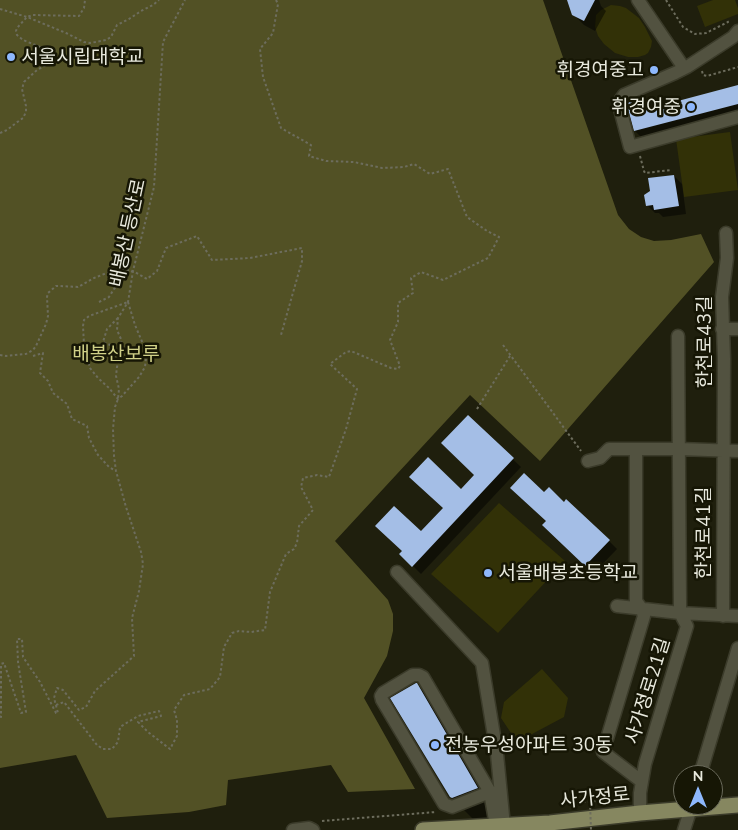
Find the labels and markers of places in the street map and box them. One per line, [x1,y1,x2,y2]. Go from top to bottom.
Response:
place label: 서울시립대학교 [21,46,143,68]
marker: 서울시립대학교 [5,51,17,63]
place label: 휘경여중고 [557,59,644,81]
marker: 휘경여중고 [648,64,660,76]
place label: 휘경여중 [611,96,681,118]
marker: 휘경여중 [685,101,697,113]
place label: 서울배봉초등학교 [498,562,638,584]
marker: 서울배봉초등학교 [482,567,494,579]
place label: 전농우성아파트 30동 [445,734,613,756]
marker: 전농우성아파트 30동 [429,739,441,751]

